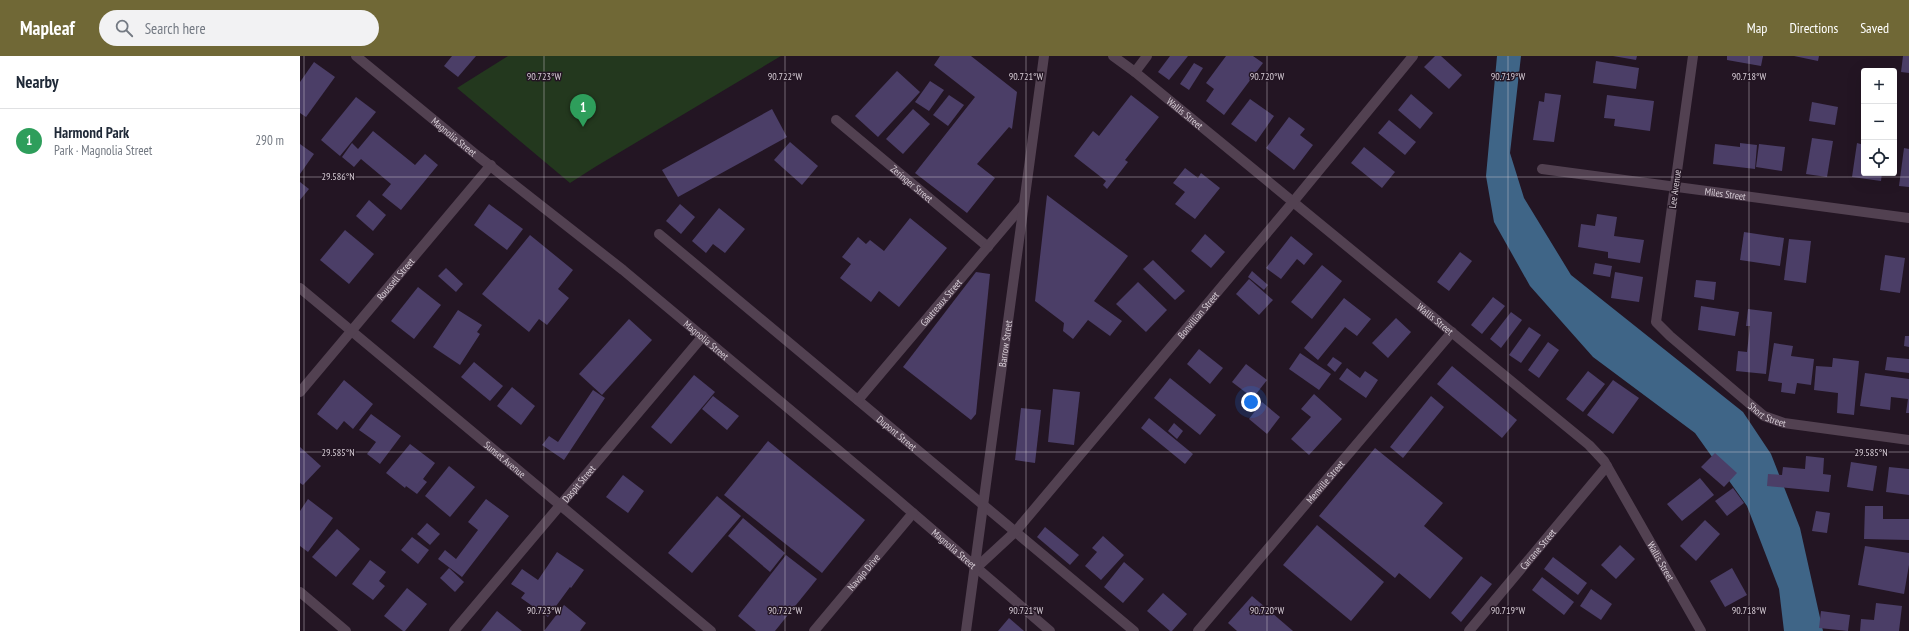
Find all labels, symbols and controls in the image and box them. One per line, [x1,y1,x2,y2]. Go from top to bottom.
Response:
search box [99,10,379,46]
text: Mapleaf [20,16,75,40]
icon: search [113,17,135,39]
text: Search here [145,19,206,38]
text: Map [1747,19,1767,37]
text: Directions [1789,19,1838,37]
text: Saved [1860,19,1889,37]
map controls [1861,68,1897,176]
button: + [1861,68,1897,104]
text: 90.723°W [527,70,561,83]
text: 90.722°W [768,70,802,83]
text: 90.721°W [1009,70,1043,83]
text: 90.720°W [1250,70,1284,83]
text: 90.719°W [1491,70,1525,83]
text: 90.718°W [1732,70,1766,83]
text: Nearby [16,71,59,93]
pin: 1 [570,94,596,127]
street label: Wallis Street [1164,94,1206,132]
button: − [1861,104,1897,140]
street label: Magnolia Street [429,114,480,159]
text: Harmond Park [54,123,129,142]
text: 1 [26,132,32,149]
text: 290 m [255,132,284,149]
button: locate [1861,140,1897,176]
text: Park · Magnolia Street [54,142,152,159]
street label: Zeringer Street [888,162,936,205]
street label: Lee Avenue [1666,169,1684,209]
text: 29.586°N [321,170,355,183]
street label: Miles Street [1704,184,1747,203]
street label: Roussell Street [374,255,417,303]
street label: Gautreaux Street [917,276,965,329]
street label: Bonvillian Street [1174,288,1222,341]
street label: Wallis Street [1414,300,1457,338]
street label: Magnolia Street [681,317,732,363]
street label: Barrow Street [995,319,1015,368]
your location [1241,392,1261,412]
street label: Short Street [1746,399,1787,430]
street label: Dupont Street [874,412,920,453]
street label: Sunset Avenue [481,438,529,480]
text: 29.585°N [321,446,355,459]
text: 29.585°N [1854,446,1888,459]
street label: Menville Street [1303,457,1347,506]
street label: Daspit Street [559,462,598,505]
street label: Magnolia Street [929,526,979,572]
street label: Carrane Street [1517,526,1559,572]
street label: Wallis Street [1645,539,1678,583]
street label: Navajo Drive [844,551,883,593]
text: 90.723°W [527,604,561,617]
text: 90.722°W [768,604,802,617]
text: 90.721°W [1009,604,1043,617]
text: 90.720°W [1250,604,1284,617]
text: 90.719°W [1491,604,1525,617]
text: 90.718°W [1732,604,1766,617]

